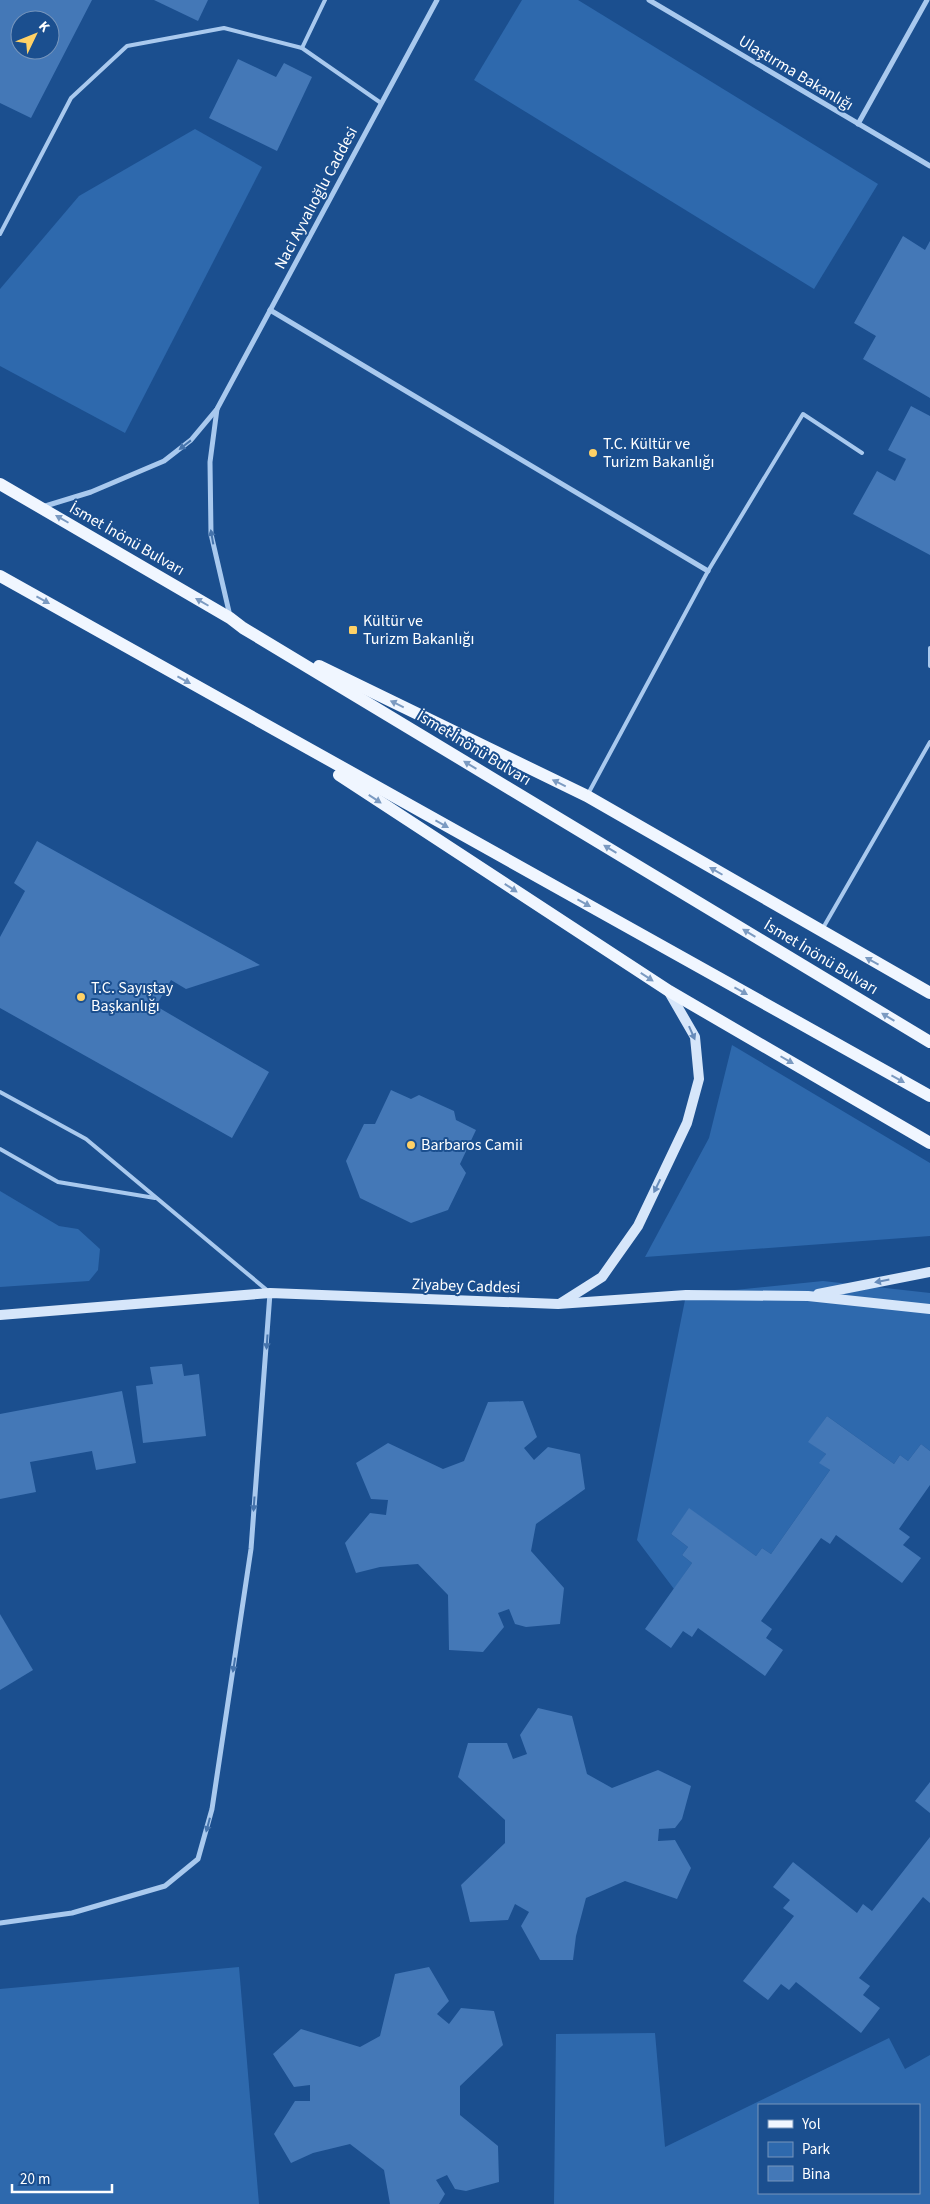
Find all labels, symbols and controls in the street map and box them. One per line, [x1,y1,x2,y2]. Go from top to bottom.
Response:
north arrow [10,10,60,60]
text: K [34,17,54,37]
street label: Ulaştırma Bakanlığı [734,30,858,116]
street label: Naci Ayvalıoğlu Caddesi [269,123,363,273]
place label: T.C. Kültür ve Turizm Bakanlığı [603,433,714,473]
one-way arrow [178,440,191,451]
marker: T.C. Kültür ve Turizm Bakanlığı [587,447,599,459]
street label: İsmet İnönü Bulvarı [65,497,189,581]
one-way arrow [55,515,68,524]
one-way arrow [208,528,216,544]
one-way arrow [35,596,50,604]
one-way arrow [195,597,208,606]
place label: Kültür ve Turizm Bakanlığı [363,610,474,650]
marker: Kültür ve Turizm Bakanlığı [347,624,359,636]
one-way arrow [178,675,191,684]
one-way arrow [390,700,404,708]
street label: İsmet İnönü Bulvarı [413,705,535,791]
one-way arrow [464,761,477,770]
one-way arrow [552,779,566,787]
one-way arrow [369,794,382,804]
one-way arrow [435,820,449,828]
one-way arrow [603,845,616,854]
one-way arrow [709,867,723,876]
one-way arrow [505,883,518,893]
one-way arrow [577,899,591,907]
street label: İsmet İnönü Bulvarı [760,914,882,1000]
one-way arrow [742,928,755,937]
one-way arrow [866,956,879,965]
one-way arrow [641,972,654,982]
place label: T.C. Sayıştay Başkanlığı [91,977,174,1017]
one-way arrow [734,986,748,995]
marker: T.C. Sayıştay Başkanlığı [75,991,87,1003]
one-way arrow [882,1012,895,1021]
one-way arrow [688,1026,697,1041]
one-way arrow [781,1055,794,1064]
one-way arrow [892,1074,905,1083]
place label: Barbaros Camii [421,1134,523,1156]
marker: Barbaros Camii [405,1139,417,1151]
one-way arrow [653,1179,661,1193]
street label: Ziyabey Caddesi [411,1273,521,1299]
one-way arrow [874,1278,890,1286]
one-way arrow [262,1334,270,1350]
one-way arrow [250,1496,258,1512]
one-way arrow [229,1657,237,1673]
one-way arrow [203,1818,211,1833]
legend [758,2104,920,2194]
text: Yol [801,2114,821,2135]
text: Park [802,2139,831,2160]
scale bar [12,2162,112,2194]
text: Bina [802,2164,830,2185]
text: 20 m [20,2169,50,2190]

